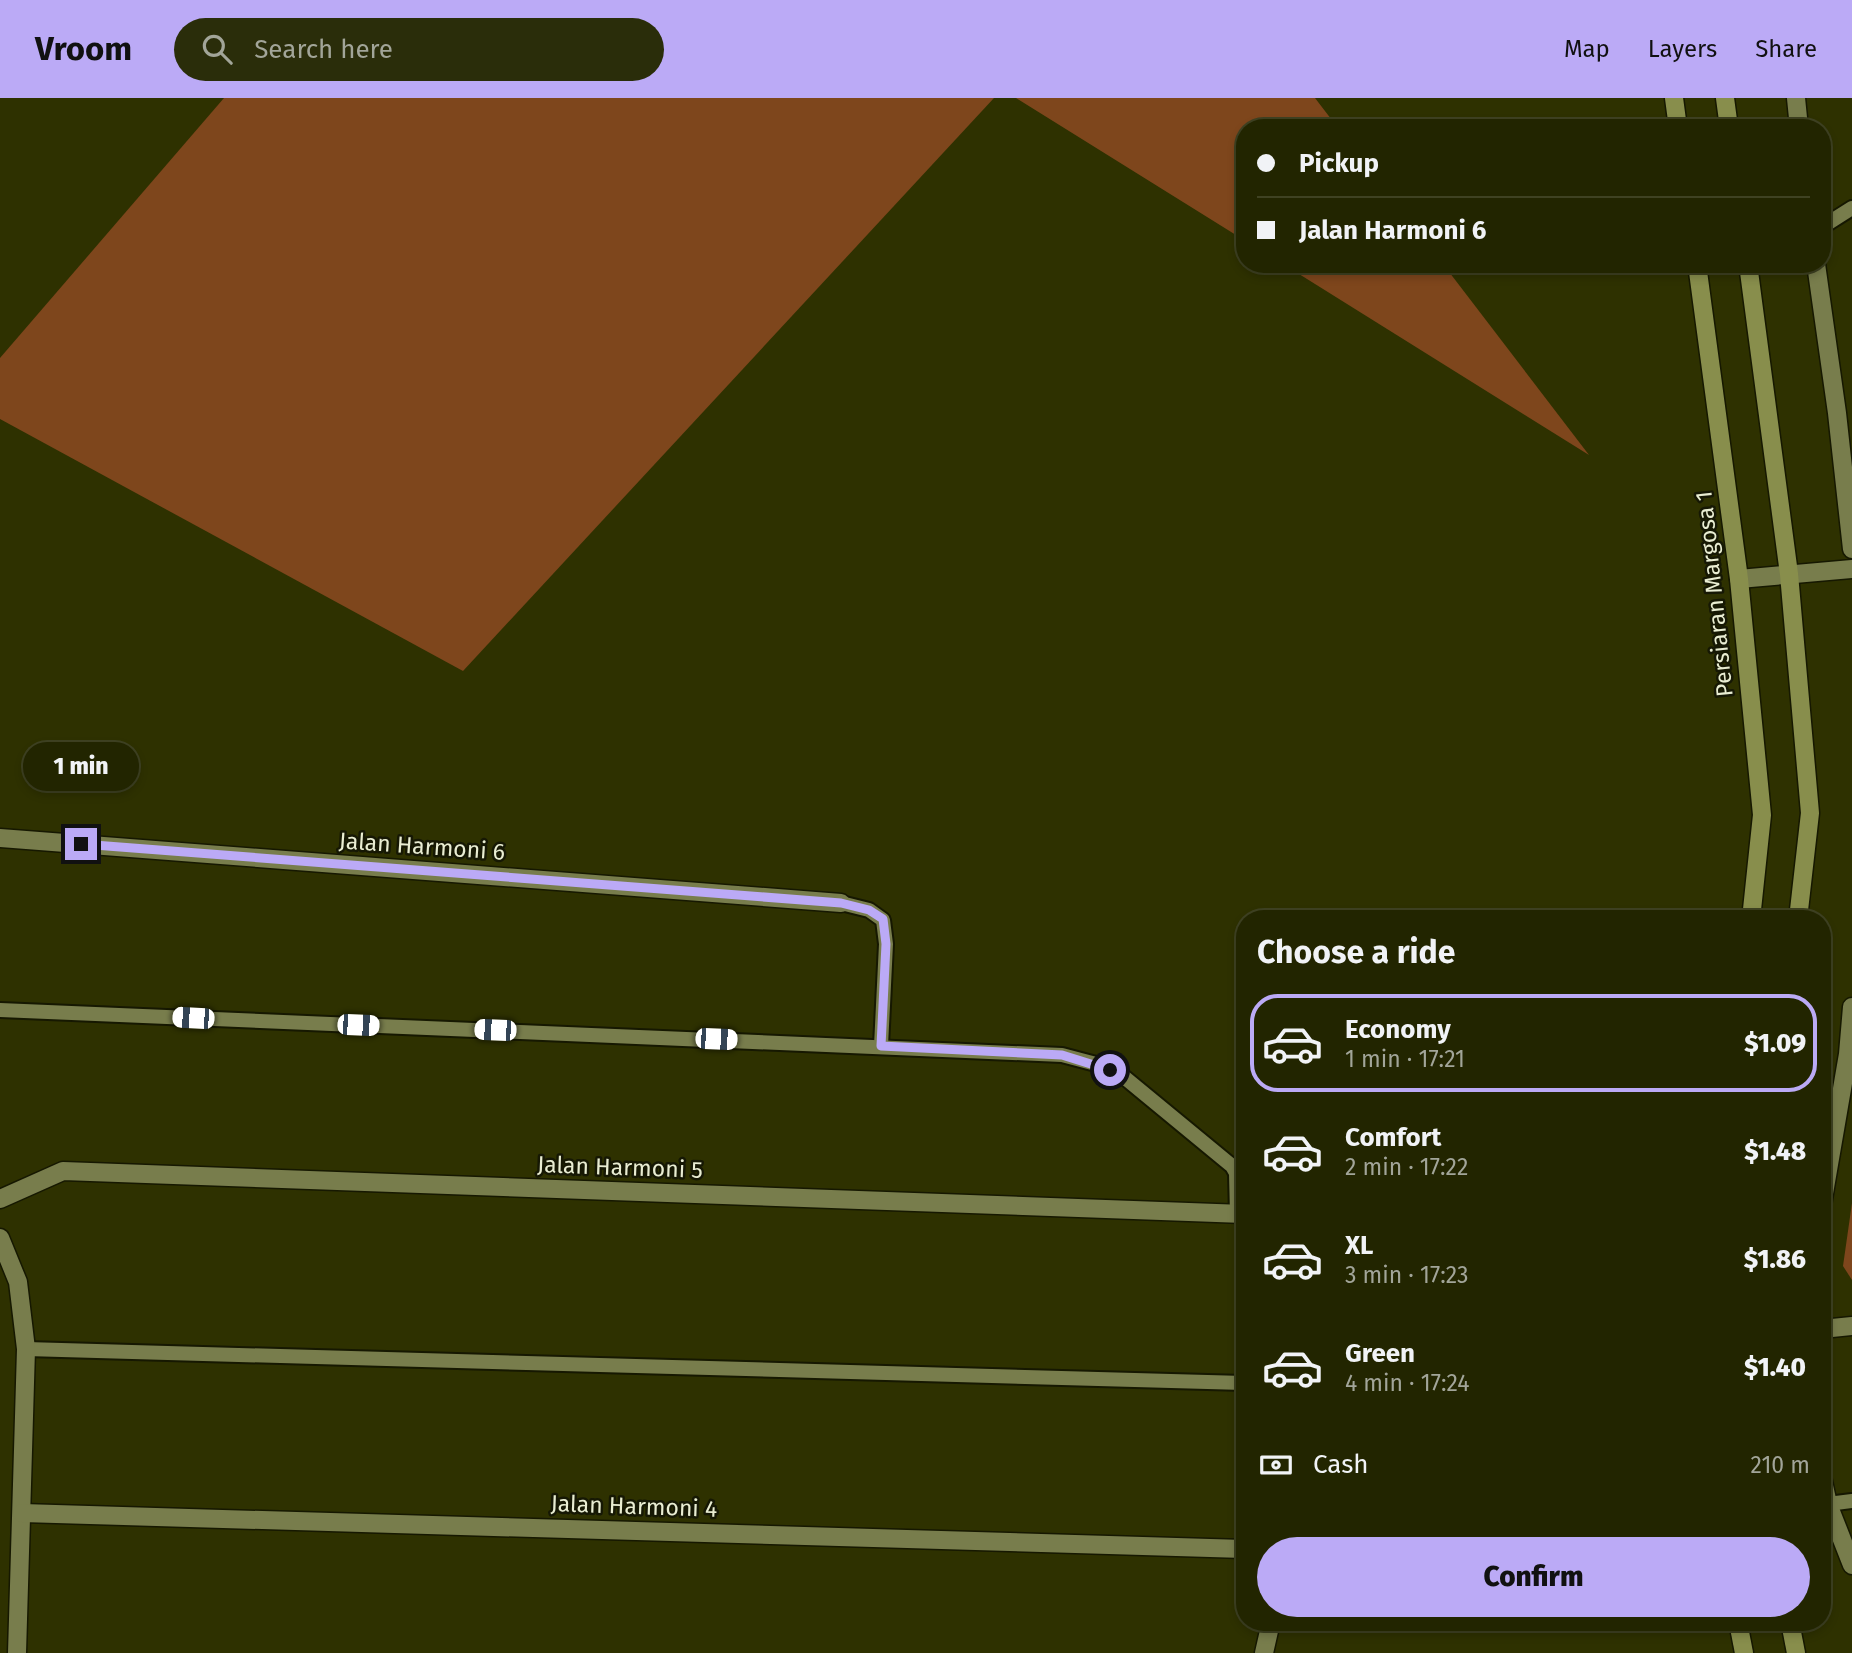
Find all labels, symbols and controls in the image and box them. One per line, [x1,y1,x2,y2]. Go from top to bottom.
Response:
search box [174,18,664,81]
text: Vroom [35,29,132,69]
icon: search [198,30,236,68]
text: Search here [254,34,393,65]
text: Map [1564,35,1610,63]
text: Layers [1648,35,1717,63]
text: Share [1755,35,1817,63]
text: Pickup [1299,148,1379,179]
text: Jalan Harmoni 6 [1299,215,1487,246]
street label: Persiaran Margosa 1 [1689,490,1739,698]
callout: 1 min [23,742,139,792]
text: 1 min [53,752,109,780]
street label: Jalan Harmoni 6 [338,826,506,866]
route end [65,828,97,860]
text: Choose a ride [1257,933,1455,971]
car [172,1006,215,1030]
icon: car [1261,1012,1324,1075]
car [337,1014,380,1036]
text: Economy [1345,1014,1451,1045]
car [474,1019,517,1041]
car [695,1028,738,1050]
text: $1.09 [1744,1028,1806,1059]
text: 1 min · 17:21 [1345,1045,1465,1073]
route start [1094,1054,1126,1086]
icon: car [1261,1120,1324,1183]
text: Comfort [1345,1122,1441,1153]
text: $1.48 [1744,1136,1806,1167]
street label: Jalan Harmoni 5 [537,1150,703,1184]
text: 2 min · 17:22 [1345,1153,1468,1181]
icon: car [1261,1228,1324,1291]
text: XL [1345,1230,1373,1261]
text: $1.86 [1744,1244,1806,1275]
text: 3 min · 17:23 [1345,1261,1468,1289]
icon: car [1261,1336,1324,1399]
text: Green [1345,1338,1415,1369]
text: $1.40 [1744,1352,1806,1383]
text: 4 min · 17:24 [1345,1369,1469,1397]
icon: cash [1257,1446,1295,1484]
text: Cash [1313,1449,1369,1480]
text: 210 m [1751,1451,1810,1479]
street label: Jalan Harmoni 4 [550,1489,718,1523]
button: Confirm [1257,1537,1810,1617]

